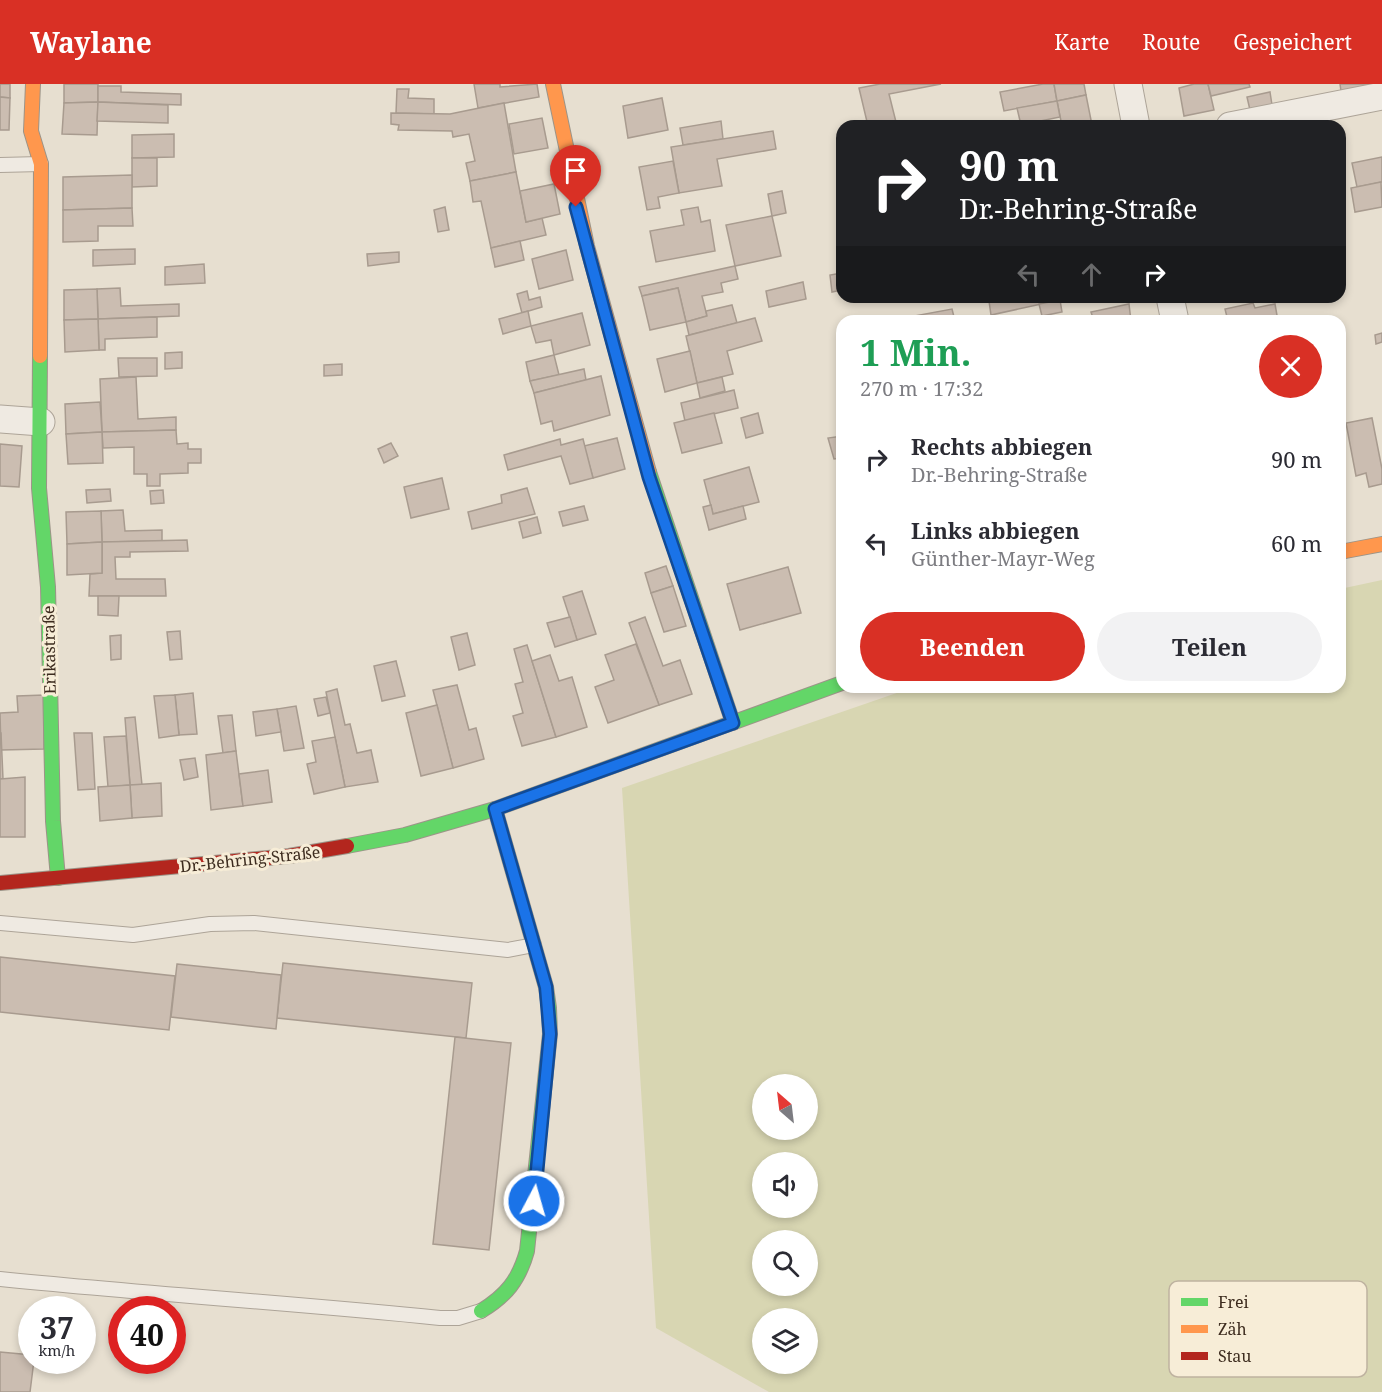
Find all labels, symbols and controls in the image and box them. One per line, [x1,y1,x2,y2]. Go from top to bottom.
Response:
text: Waylane [30,23,152,61]
text: Karte [1054,28,1109,56]
text: Route [1142,28,1200,56]
text: Gespeichert [1233,28,1352,56]
text: 90 m [959,136,1059,193]
icon: right [860,144,938,222]
pin [550,145,601,207]
icon: arrive [559,154,592,187]
text: Dr.-Behring-Straße [959,190,1197,227]
icon: left [1012,258,1045,291]
icon: ahead [1075,258,1108,291]
icon: right [1138,258,1171,291]
text: 1 Min. [860,328,971,377]
button: close [1259,335,1322,398]
text: 270 m · 17:32 [860,375,983,402]
text: Rechts abbiegen [911,431,1092,461]
icon: right [860,443,893,476]
text: 90 m [1271,444,1322,474]
text: Dr.-Behring-Straße [911,461,1088,488]
text: Links abbiegen [911,515,1080,545]
icon: left [860,527,893,560]
text: 60 m [1271,528,1322,558]
text: Günther-Mayr-Weg [911,545,1095,572]
street label: Erikastraße [37,605,61,695]
button: Beenden [860,612,1085,681]
button: Teilen [1097,612,1322,681]
street label: Dr.-Behring-Straße [179,841,321,877]
north arrow [752,1074,818,1140]
map controls [752,1074,818,1374]
button: sound [752,1152,818,1218]
position arrow [502,1169,566,1233]
button: search [752,1230,818,1296]
legend [1169,1281,1367,1377]
text: Frei [1218,1291,1249,1313]
speed limit sign: 40 [108,1296,186,1374]
text: 37 [40,1307,74,1348]
button: layers [752,1308,818,1374]
text: Zäh [1218,1318,1247,1340]
text: km/h [39,1340,75,1360]
text: Stau [1218,1345,1252,1367]

